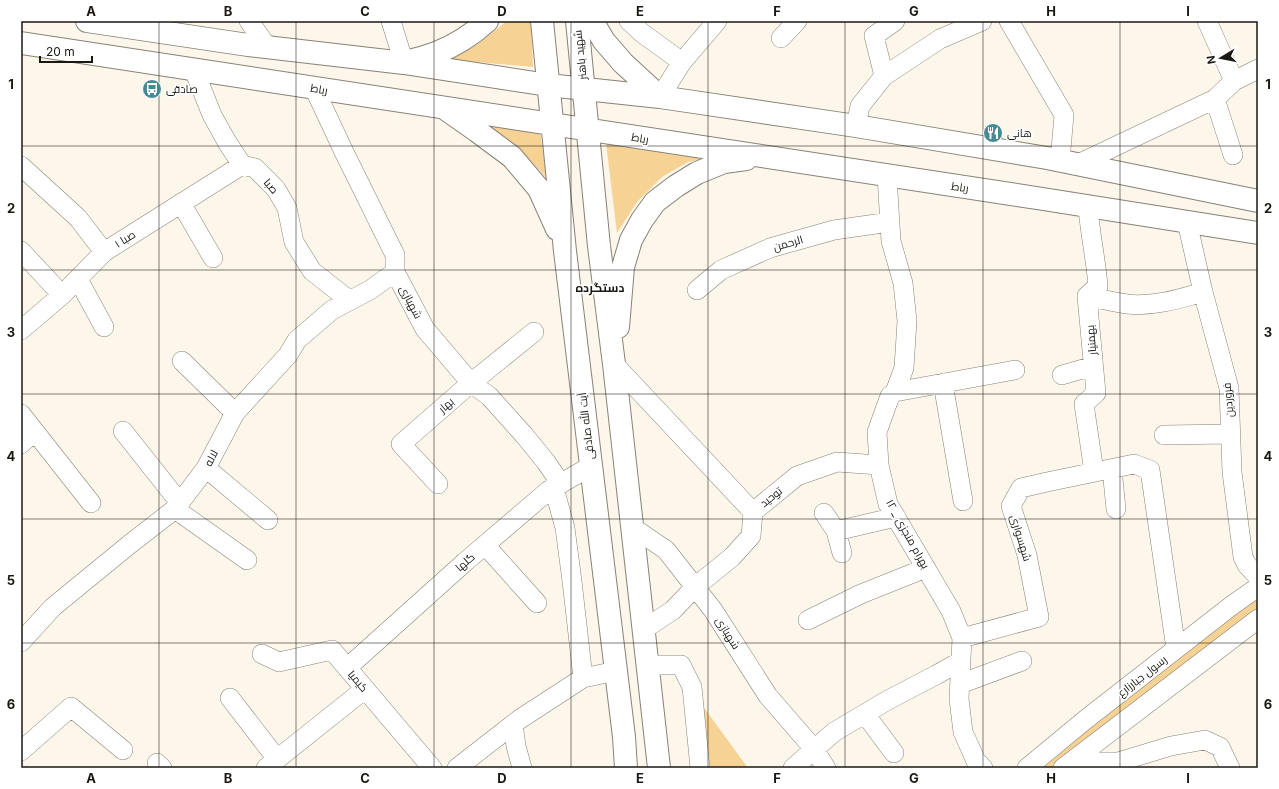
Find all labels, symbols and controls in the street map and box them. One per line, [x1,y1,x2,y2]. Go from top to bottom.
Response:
text: A [86,3,96,19]
text: B [224,3,233,19]
text: C [360,3,370,19]
text: D [497,3,507,19]
text: E [636,3,644,19]
text: F [773,3,781,19]
text: G [909,3,919,19]
text: H [1046,3,1056,19]
text: I [1186,3,1190,19]
street label: شهید باهنر [570,29,590,82]
scale bar [40,38,92,64]
north arrow [1201,38,1241,78]
text: 20 m [46,44,75,59]
text: N [1204,54,1219,65]
text: 1 [8,76,14,92]
text: 1 [1265,76,1271,92]
bus stop icon: صادقی [141,78,163,100]
street label: رباط [309,81,329,97]
place label: صادقی [166,82,198,96]
restaurant icon: هانی [982,122,1004,144]
place label: هانی [1007,126,1032,140]
street label: رباط [630,130,650,146]
street label: صبا [261,176,281,196]
street label: رباط [950,179,970,195]
text: 2 [7,200,15,216]
text: 2 [1264,200,1272,216]
street label: صبا ۱ [112,227,138,251]
street label: الرحمن [771,232,805,254]
district label: دستگرده [576,280,624,296]
street label: شهبازی [397,283,425,321]
text: 3 [7,324,15,340]
street label: بهمنیار [1083,324,1099,357]
text: 3 [1264,324,1272,340]
street label: فروردین [1220,382,1236,418]
street label: آیت الله صادقی [574,392,597,460]
street label: بهار [434,394,457,416]
street label: لاله [201,447,221,469]
text: 4 [7,448,16,464]
text: 4 [1264,448,1273,464]
street label: توحید [757,484,785,510]
street label: ۱۲ _ بهرام منجزی [882,497,933,572]
street label: شهسواری [1007,513,1035,563]
street label: گلها [452,550,478,574]
text: 5 [7,572,15,588]
text: 5 [1264,572,1272,588]
street label: شهبازی [713,614,743,652]
street label: رسول جبارزارع [1114,652,1170,700]
street label: کیمیا [345,667,371,695]
text: 6 [7,696,15,712]
text: 6 [1264,696,1272,712]
text: A [86,770,96,786]
text: B [224,770,233,786]
text: C [360,770,370,786]
text: D [497,770,507,786]
text: E [636,770,644,786]
text: F [773,770,781,786]
text: G [909,770,919,786]
text: H [1046,770,1056,786]
text: I [1186,770,1190,786]

